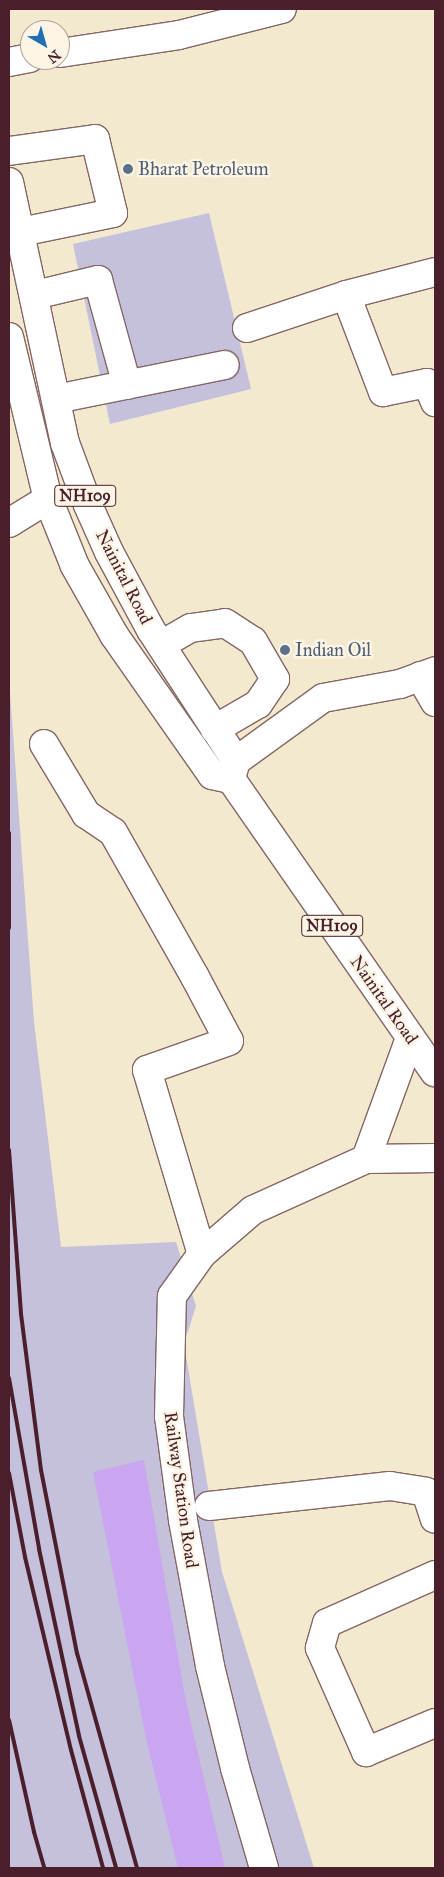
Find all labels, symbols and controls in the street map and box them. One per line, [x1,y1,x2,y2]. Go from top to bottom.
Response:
north arrow [20,20,70,70]
text: N [44,46,64,67]
place label: Bharat Petroleum [138,158,269,180]
marker: Bharat Petroleum [122,163,134,175]
road number: NH109 [54,482,116,510]
street label: Nainital Road [91,526,157,628]
place label: Indian Oil [295,639,371,661]
marker: Indian Oil [279,644,291,656]
road number: NH109 [301,912,363,939]
street label: Nainital Road [346,952,422,1048]
street label: Railway Station Road [159,1410,203,1570]

